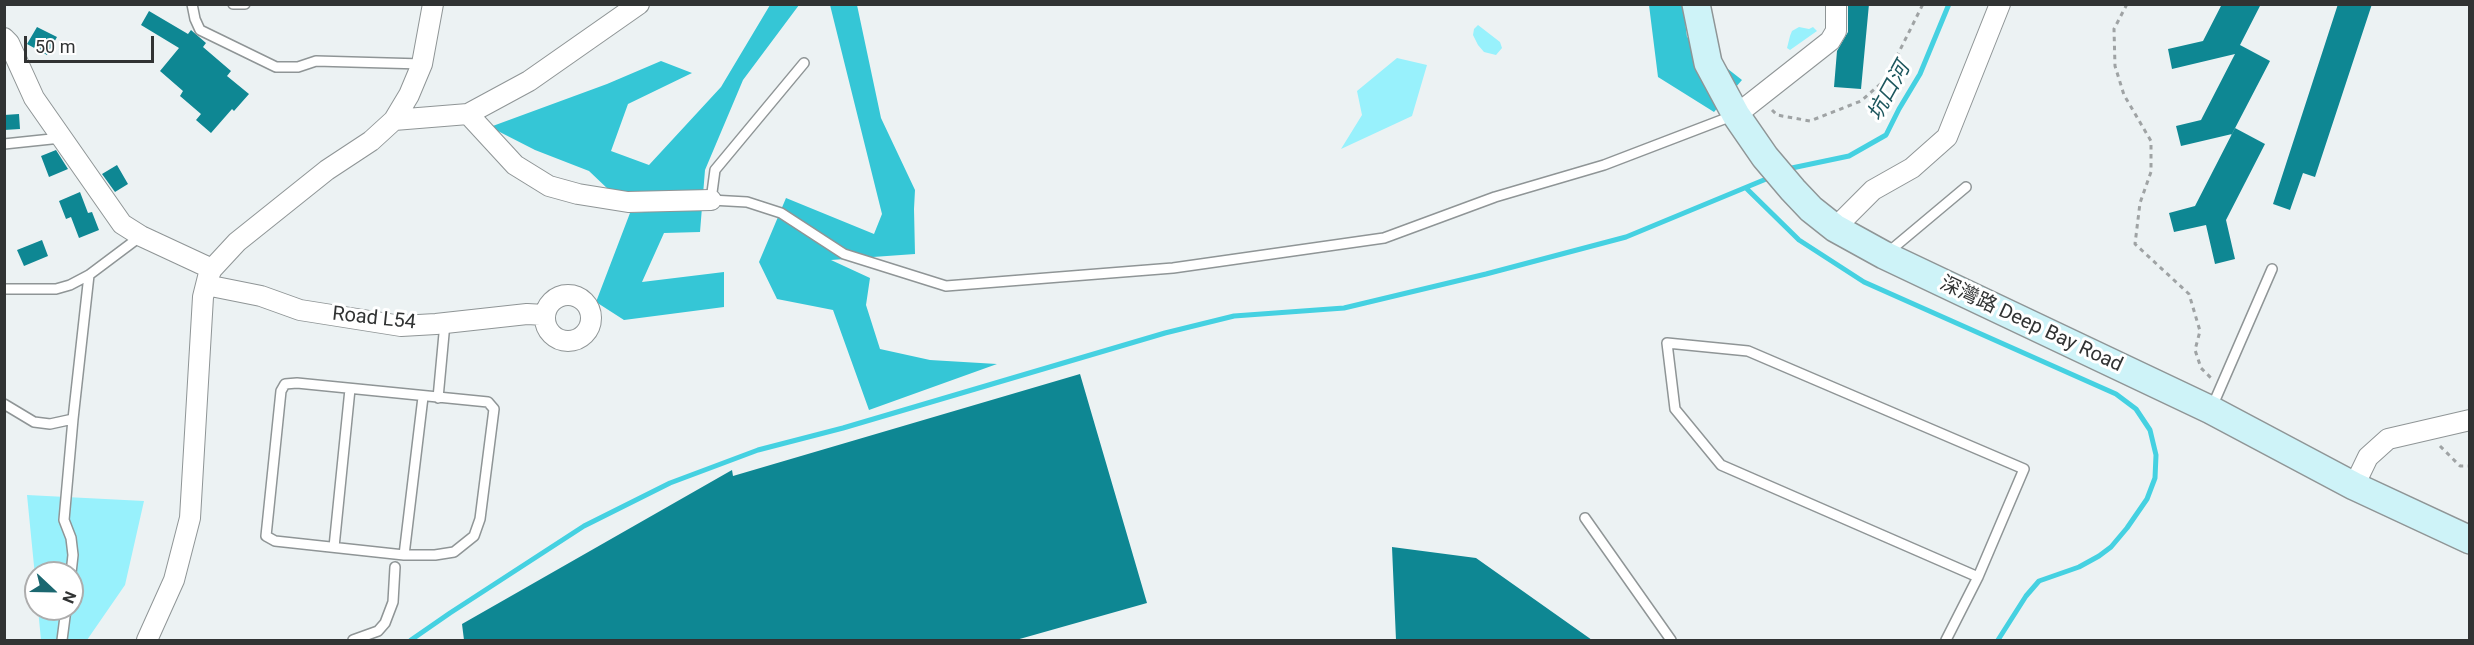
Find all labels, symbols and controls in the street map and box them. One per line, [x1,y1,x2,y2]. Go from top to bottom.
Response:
scale bar [27,24,158,62]
text: 50 m [35,36,75,57]
water label: 坑口河 [1864,58,1916,126]
street label: 深灣路 Deep Bay Road [1936,272,2126,378]
street label: Road L54 [331,303,417,335]
north arrow [24,561,84,621]
text: N [58,588,80,606]

